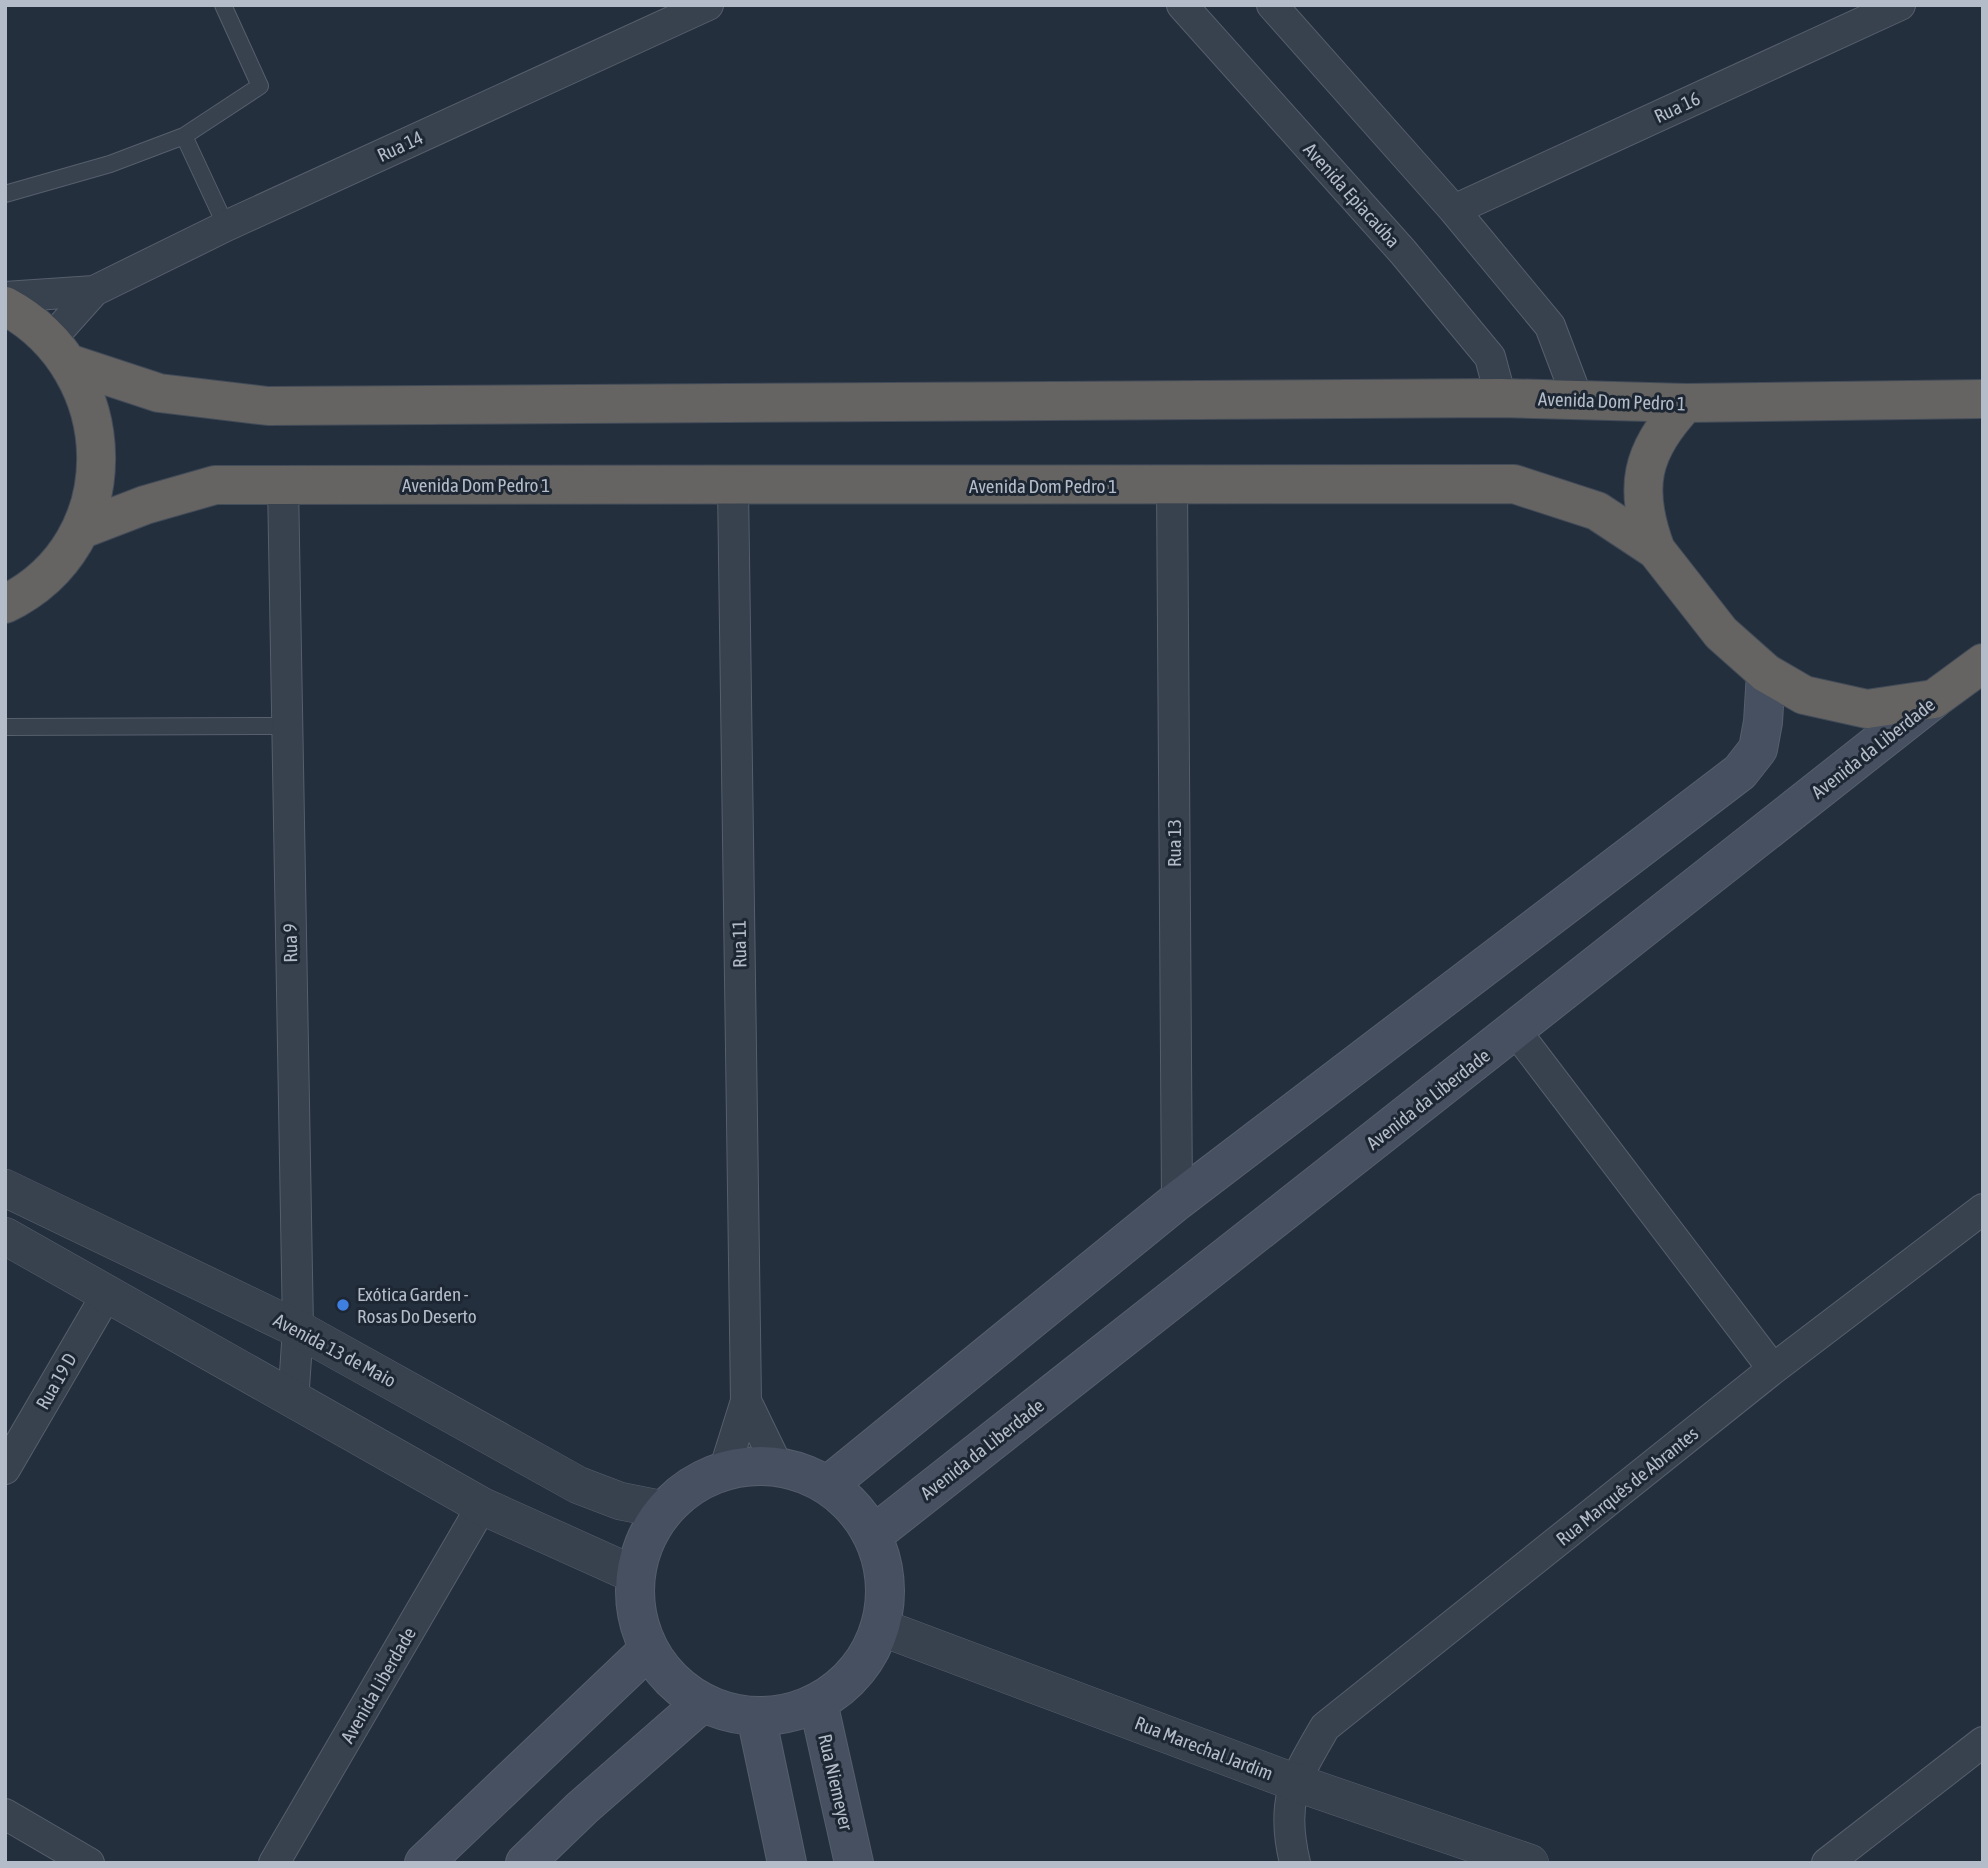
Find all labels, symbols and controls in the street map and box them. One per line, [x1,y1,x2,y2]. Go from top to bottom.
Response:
street label: Rua 16 [1651,87,1703,127]
street label: Rua 14 [374,126,426,166]
street label: Avenida Epiacaúba [1299,138,1405,252]
street label: Avenida Dom Pedro 1 [1538,387,1686,415]
street label: Avenida Dom Pedro 1 [402,474,550,496]
street label: Avenida Dom Pedro 1 [969,475,1117,497]
street label: Avenida da Liberdade [1807,693,1939,803]
street label: Rua 13 [1163,819,1185,867]
street label: Rua 11 [728,920,750,968]
street label: Rua 9 [279,923,301,963]
street label: Avenida da Liberdade [1362,1044,1494,1154]
place label: Exótica Garden - Rosas Do Deserto [357,1283,477,1327]
marker: Exótica Garden - Rosas Do Deserto [335,1297,351,1313]
street label: Avenida 13 de Maio [270,1309,400,1391]
street label: Rua 19 D [31,1349,81,1413]
street label: Avenida da Liberdade [916,1394,1048,1504]
street label: Rua Marquês de Abrantes [1552,1422,1702,1550]
street label: Avenida Liberdade [336,1623,420,1747]
street label: Rua Marechal Jardim [1132,1712,1276,1784]
street label: Rua Niemeyer [814,1732,858,1833]

